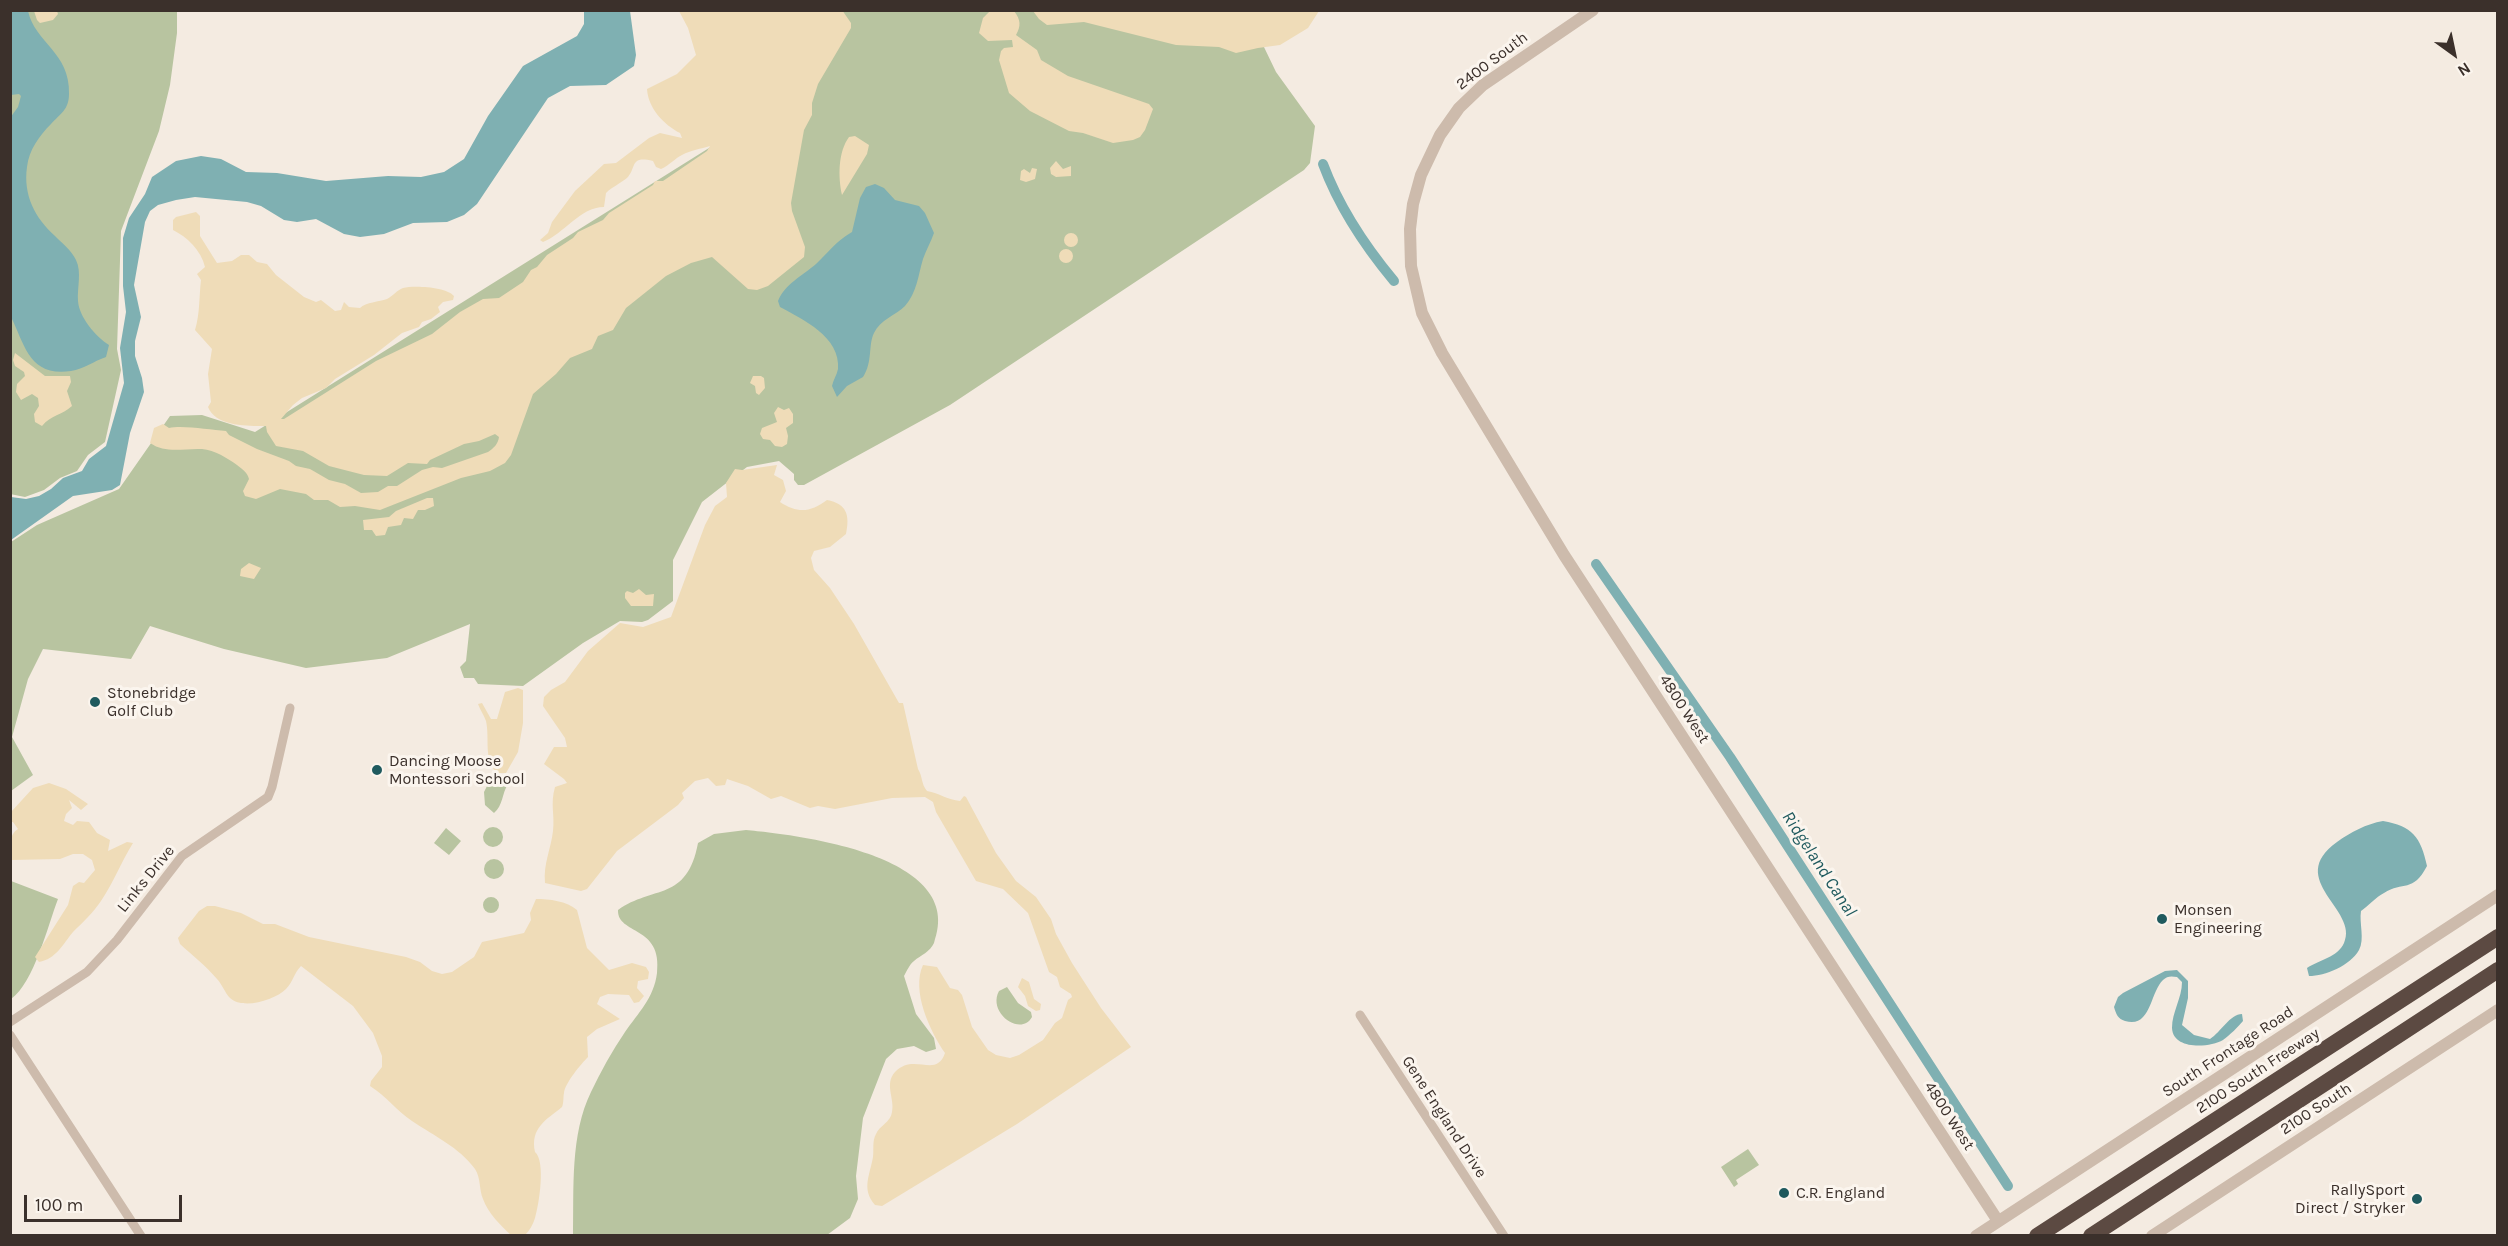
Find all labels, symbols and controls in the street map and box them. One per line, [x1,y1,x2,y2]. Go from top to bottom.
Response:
north arrow [2424,24,2484,84]
street label: 2400 South [1452,28,1532,94]
text: N [2454,58,2474,81]
street label: 4800 West [1655,671,1713,747]
place label: Stonebridge Golf Club [107,683,196,721]
marker: Stonebridge Golf Club [88,695,102,709]
place label: Dancing Moose Montessori School [389,751,525,789]
marker: Dancing Moose Montessori School [370,763,384,777]
water label: Ridgeland Canal [1777,807,1861,921]
street label: Links Drive [113,842,179,916]
place label: Monsen Engineering [2174,900,2262,938]
marker: Monsen Engineering [2155,912,2169,926]
street label: South Frontage Road [2159,1002,2297,1102]
street label: 2100 South Freeway [2193,1024,2323,1118]
street label: Gene England Drive [1397,1052,1491,1182]
street label: 4800 West [1920,1078,1978,1154]
street label: 2100 South [2277,1079,2355,1139]
place label: RallySport Direct / Stryker [2295,1180,2405,1218]
scale bar [27,1183,184,1221]
place label: C.R. England [1796,1183,1885,1203]
marker: C.R. England [1777,1186,1791,1200]
marker: RallySport Direct / Stryker [2410,1192,2424,1206]
text: 100 m [35,1194,83,1216]

